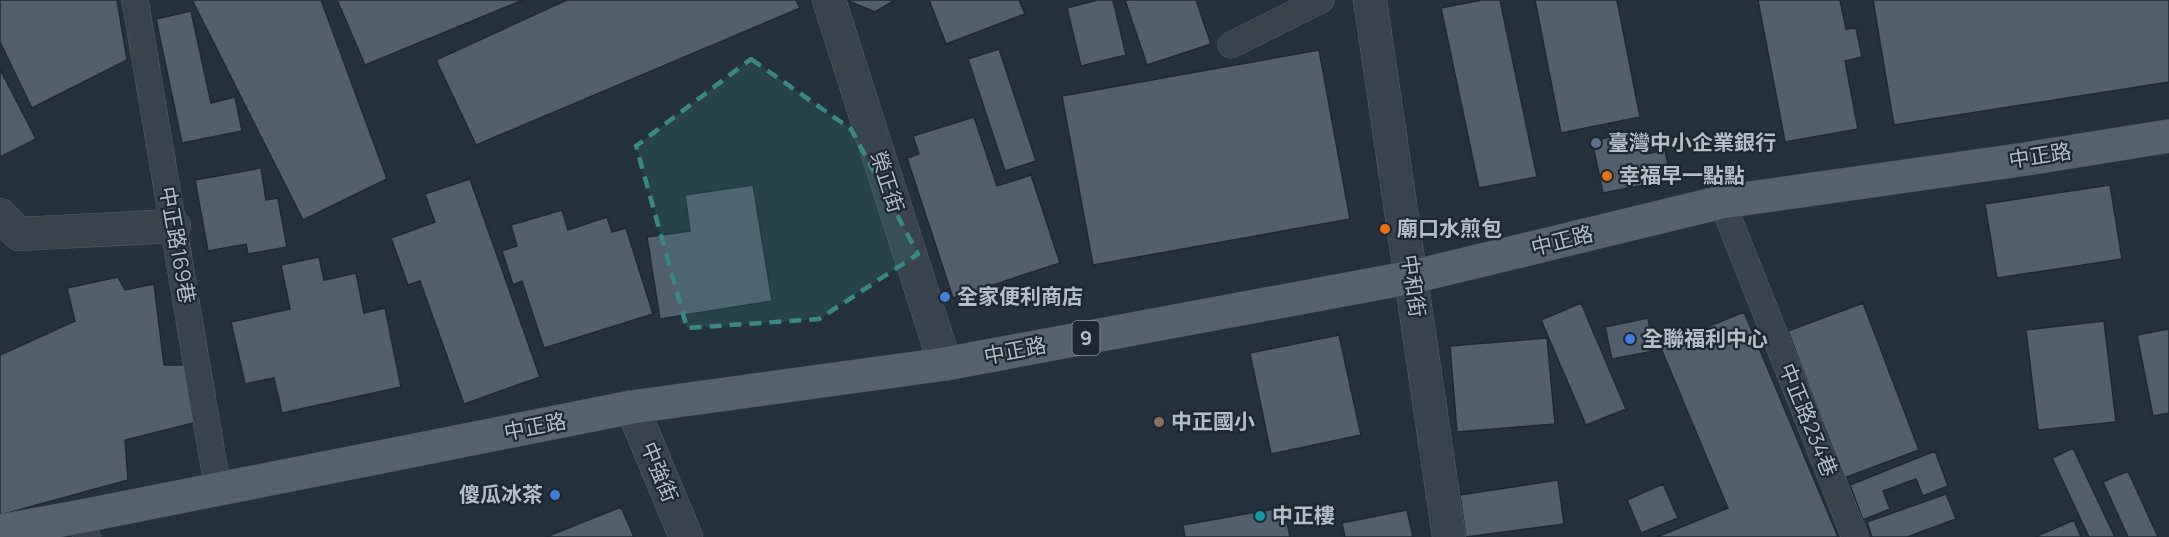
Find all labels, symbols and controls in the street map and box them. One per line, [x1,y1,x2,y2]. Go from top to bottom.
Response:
place label: 臺灣中小企業銀行 [1608,128,1776,156]
marker: 臺灣中小企業銀行 [1589,136,1603,150]
street label: 中正路 [2007,136,2073,174]
street label: 榮正街 [865,147,911,216]
place label: 幸福早一點點 [1619,161,1745,189]
marker: 幸福早一點點 [1600,169,1614,183]
street label: 中正路169巷 [154,184,202,305]
place label: 廟口水煎包 [1397,214,1502,242]
street label: 中正路 [1528,219,1596,261]
marker: 廟口水煎包 [1378,222,1392,236]
street label: 中和街 [1396,253,1432,319]
place label: 全家便利商店 [957,282,1083,310]
marker: 全家便利商店 [938,290,952,304]
road number: 9 [1072,321,1100,355]
place label: 全聯福利中心 [1642,324,1768,352]
street label: 中正路 [981,330,1048,370]
marker: 全聯福利中心 [1623,332,1637,346]
street label: 中正路234巷 [1773,359,1844,480]
street label: 中正路 [501,406,568,446]
place label: 中正國小 [1171,407,1255,435]
marker: 中正國小 [1152,415,1166,429]
street label: 中強街 [635,437,685,506]
place label: 傻瓜冰茶 [459,480,543,508]
marker: 傻瓜冰茶 [548,488,562,502]
place label: 中正樓 [1272,501,1335,529]
marker: 中正樓 [1253,509,1267,523]

